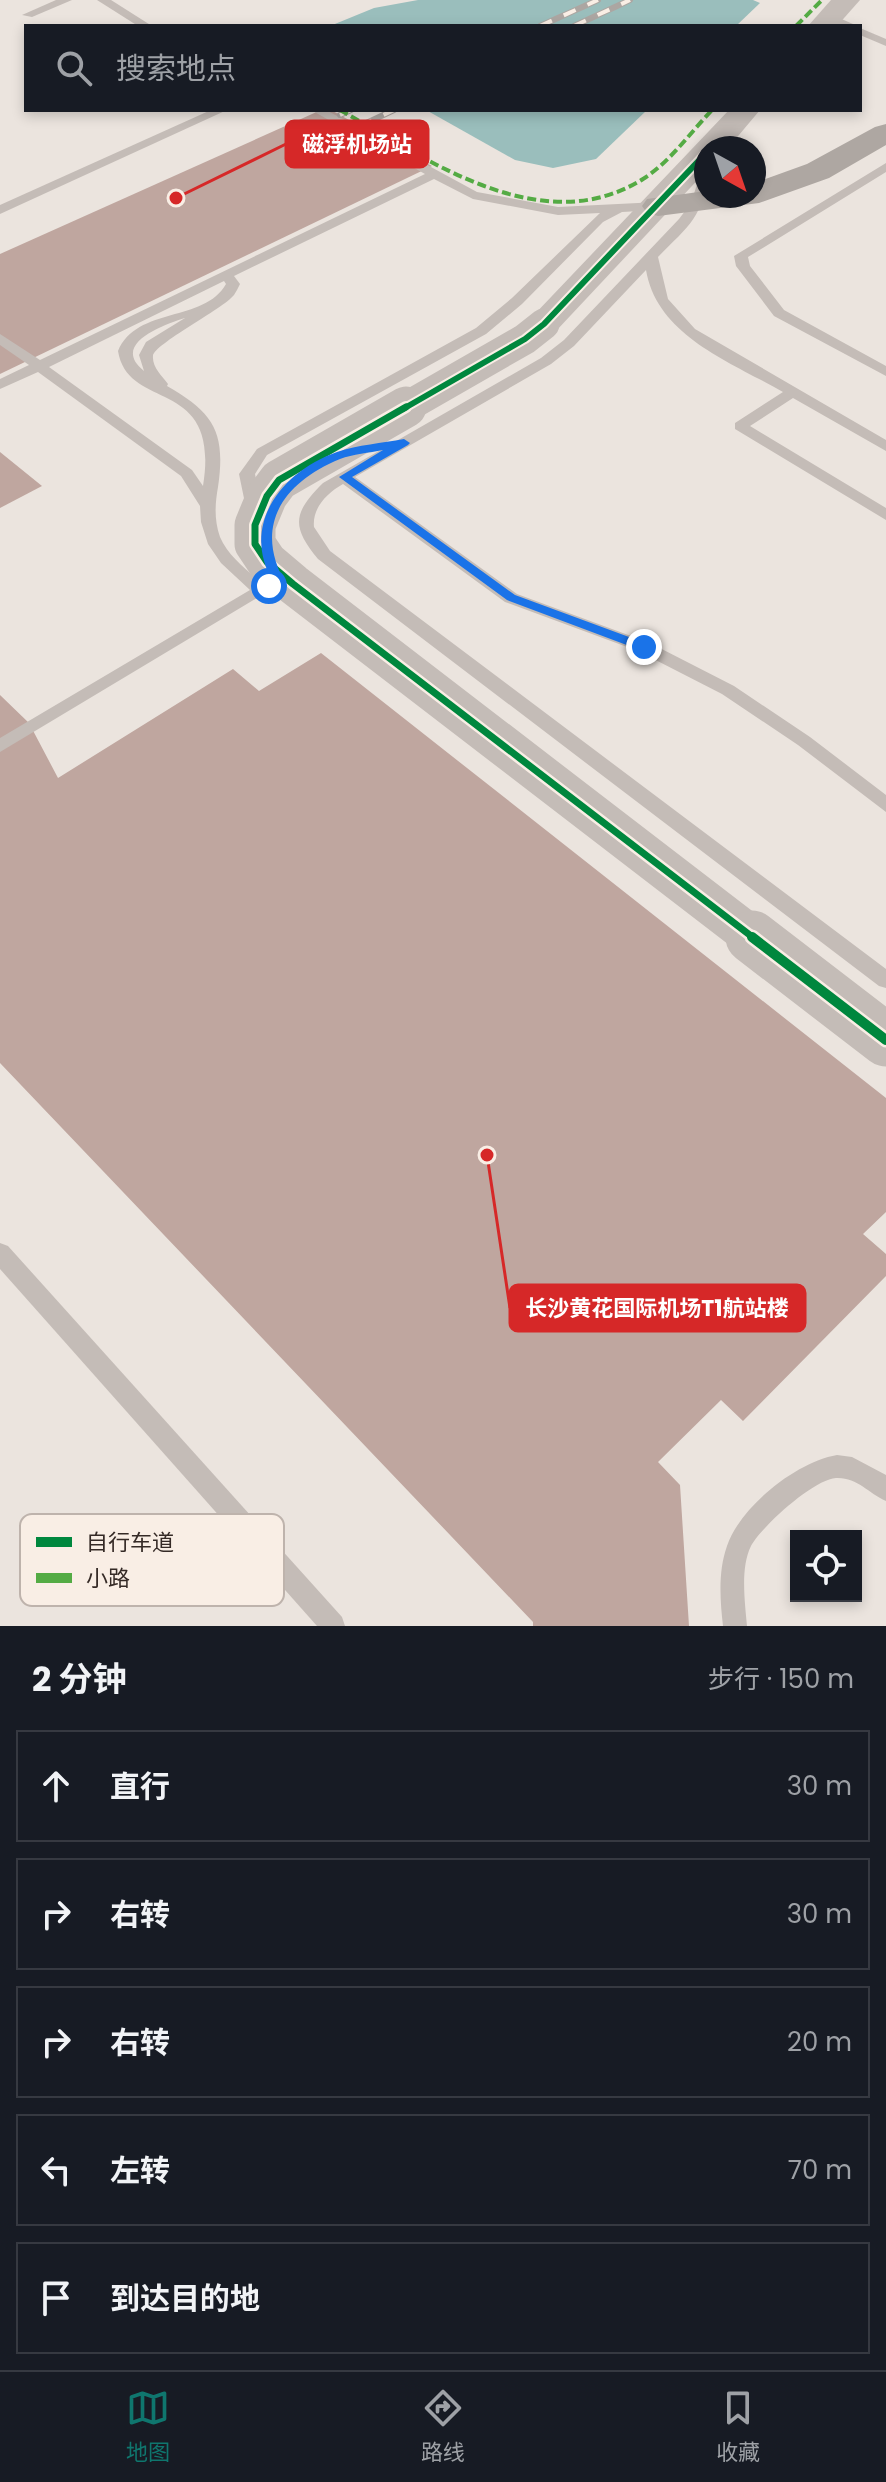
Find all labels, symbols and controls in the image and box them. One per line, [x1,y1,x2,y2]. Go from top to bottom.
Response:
search box [24,24,862,112]
icon: search [52,46,96,90]
text: 搜索地点 [116,47,236,90]
callout: 磁浮机场站 [286,121,428,167]
text: 磁浮机场站 [302,129,412,160]
north arrow [694,136,766,208]
route start [251,568,287,604]
route end [626,629,662,665]
callout: 长沙黄花国际机场T1航站楼 [510,1285,805,1331]
text: 长沙黄花国际机场T1航站楼 [525,1293,789,1324]
legend [20,1514,284,1606]
text: 自行车道 [86,1527,174,1558]
map controls [790,1530,862,1602]
button: locate [790,1530,862,1602]
text: 小路 [86,1563,130,1594]
text: 2 分钟 [32,1655,127,1703]
text: 步行 · 150 m [708,1661,854,1697]
icon: ahead [34,1764,78,1808]
text: 直行 [110,1765,170,1808]
text: 30 m [787,1768,852,1804]
icon: right [34,1892,78,1936]
text: 右转 [110,1893,170,1936]
text: 30 m [787,1896,852,1932]
icon: right [34,2020,78,2064]
text: 右转 [110,2021,170,2064]
text: 20 m [787,2024,852,2060]
icon: left [34,2148,78,2192]
text: 左转 [110,2149,170,2192]
text: 70 m [788,2152,852,2188]
icon: arrive [34,2276,78,2320]
text: 到达目的地 [110,2277,260,2320]
tab: 地图 [126,2386,170,2469]
tab: 路线 [421,2386,465,2469]
tab: 收藏 [716,2386,760,2469]

